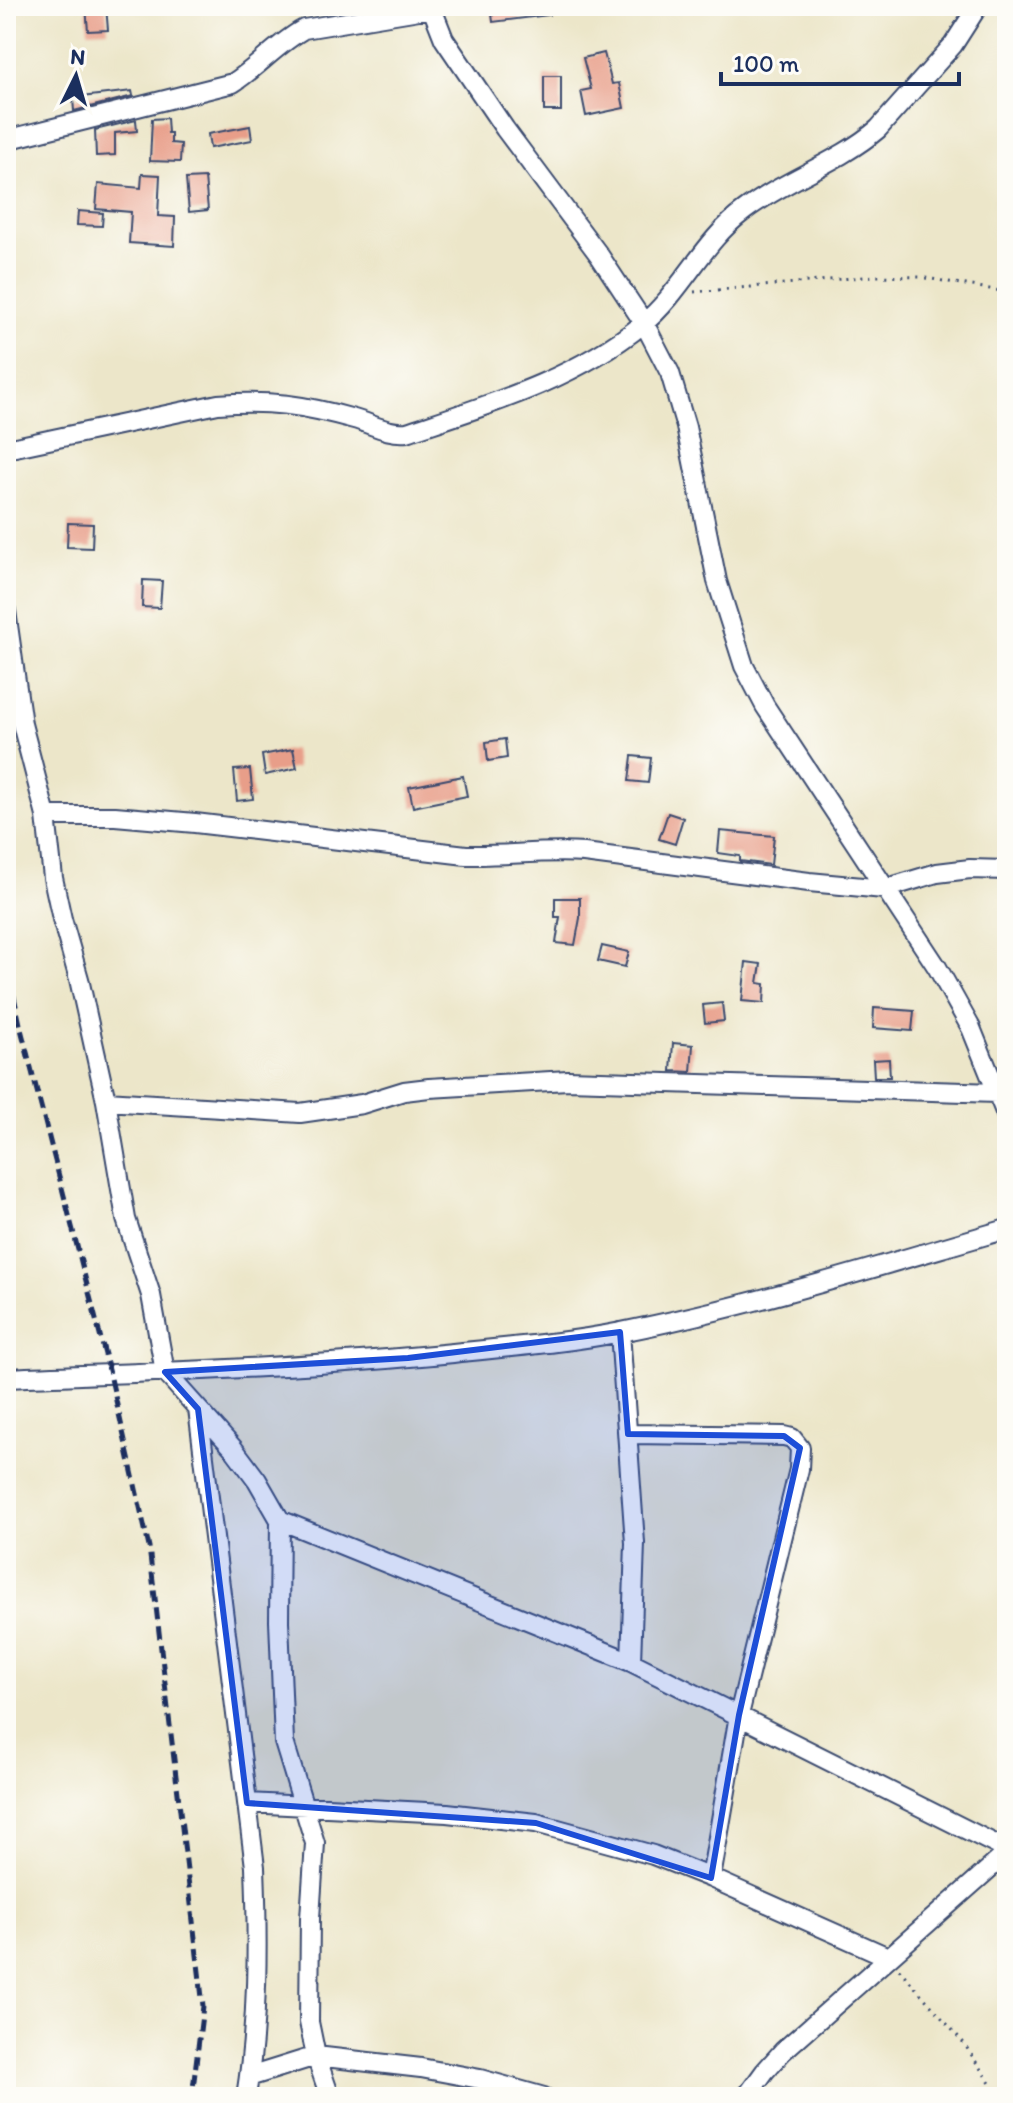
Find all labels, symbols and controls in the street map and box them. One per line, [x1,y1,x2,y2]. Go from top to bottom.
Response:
north arrow [36,36,116,116]
scale bar [721,36,959,86]
text: N [69,42,86,71]
text: 100 m [733,49,799,78]

